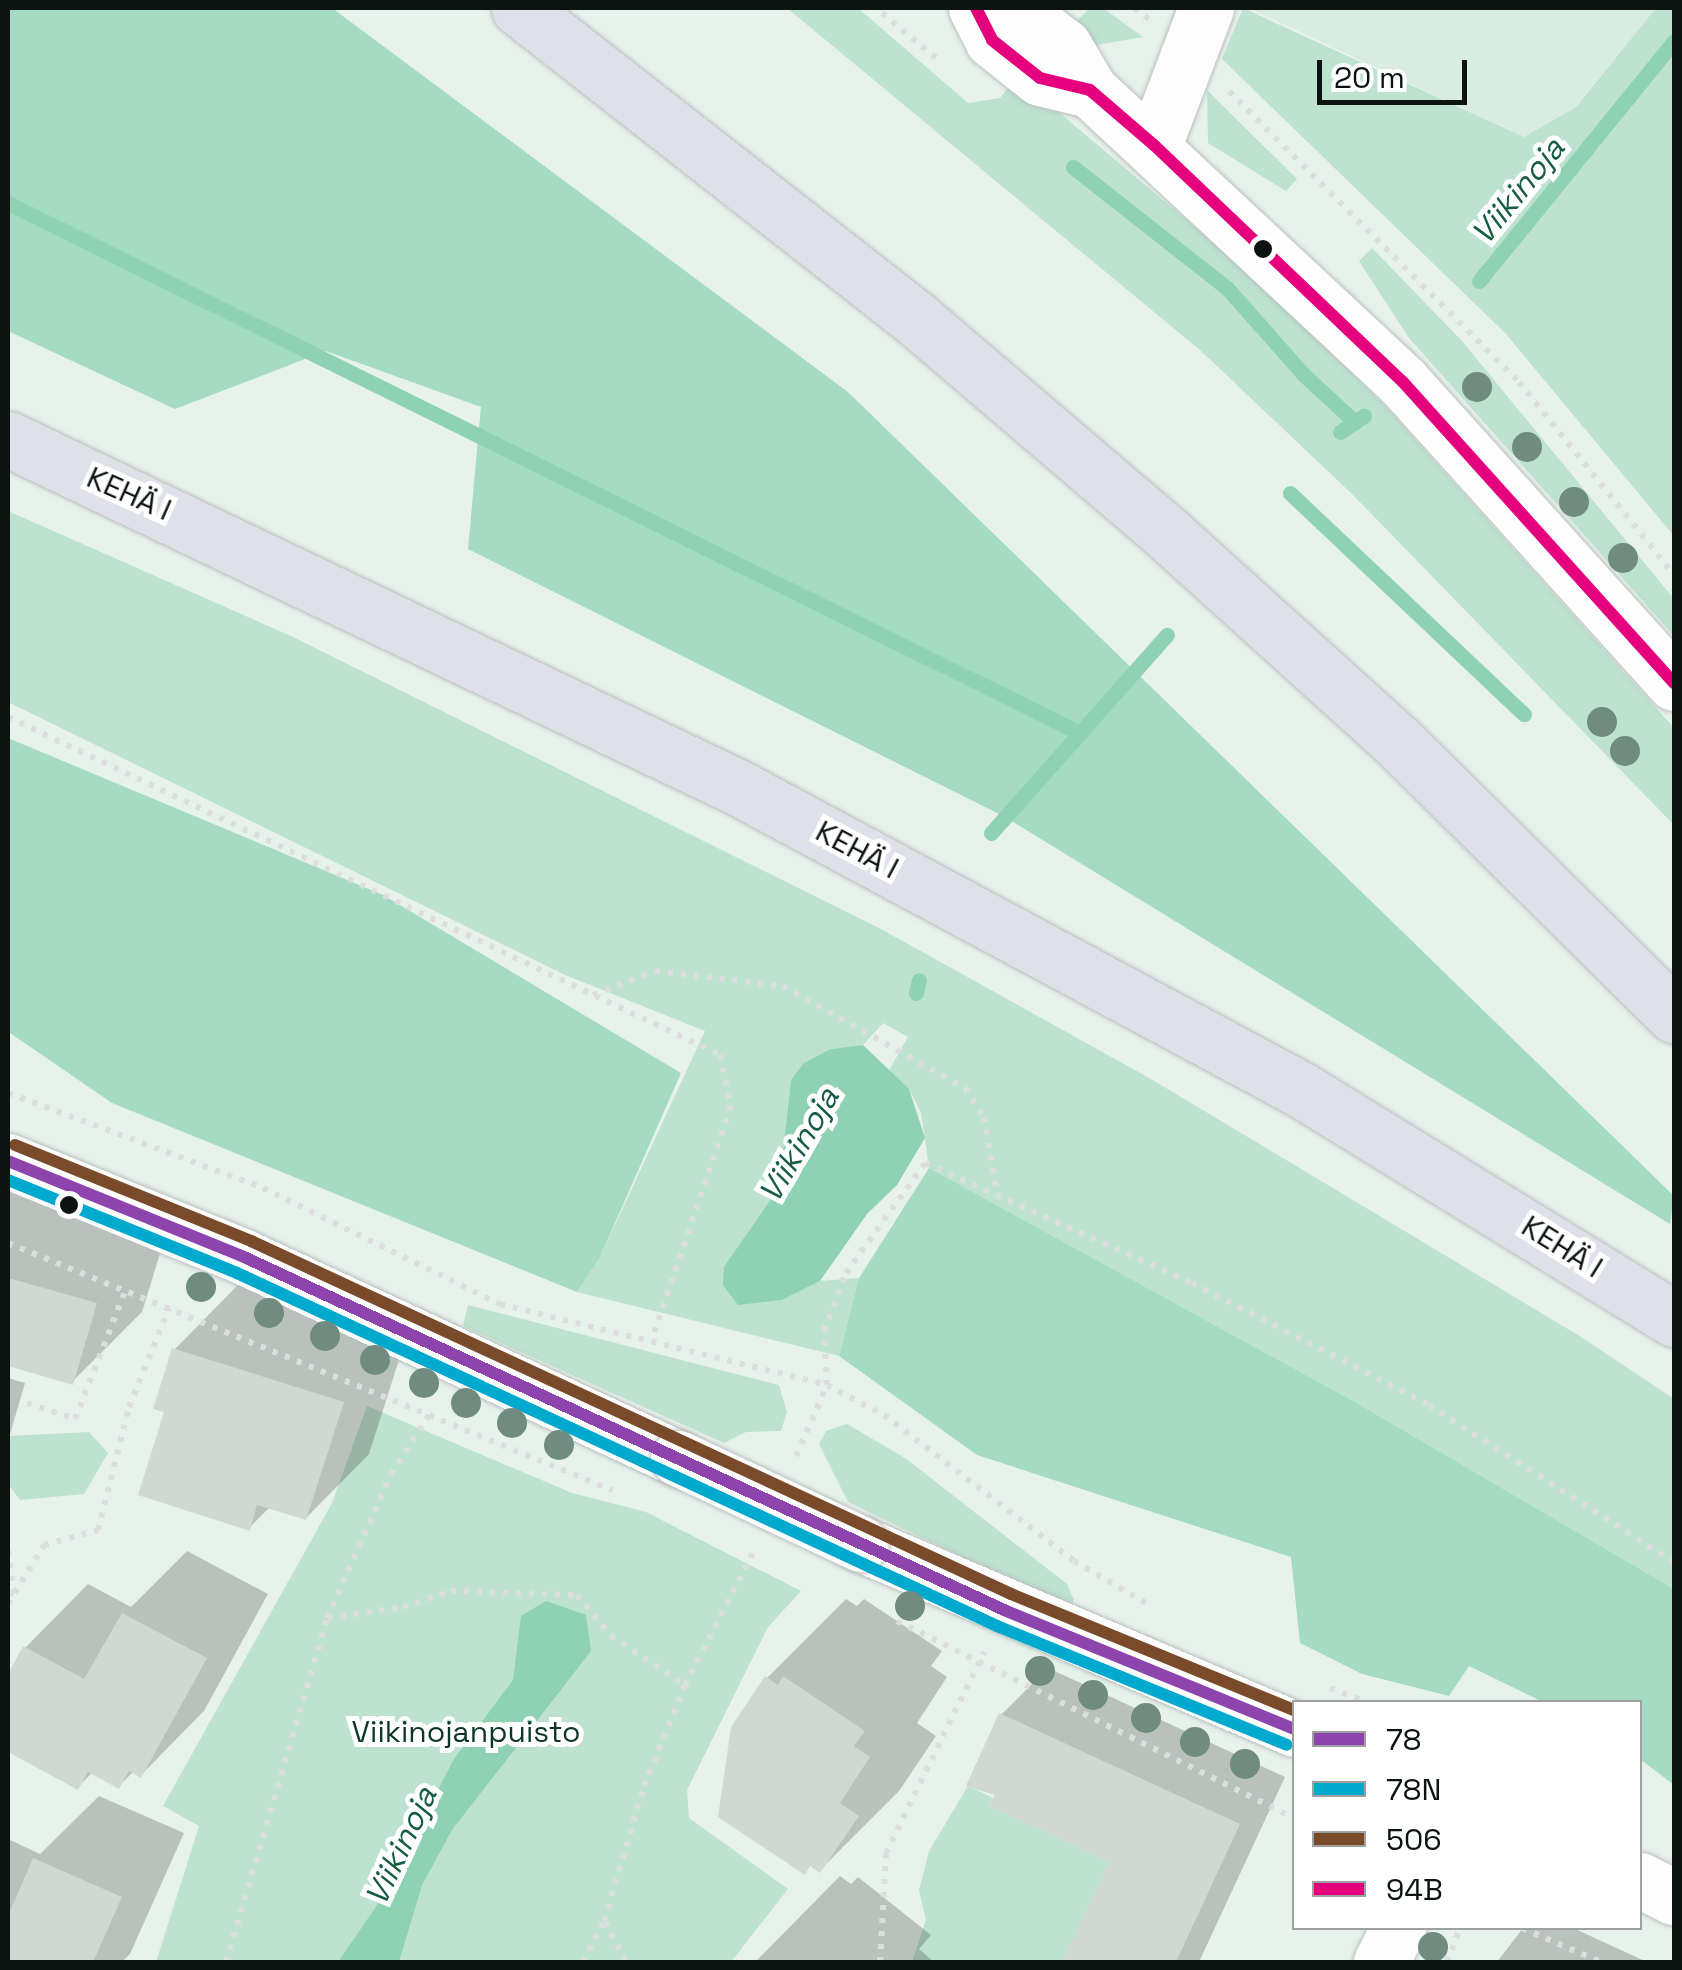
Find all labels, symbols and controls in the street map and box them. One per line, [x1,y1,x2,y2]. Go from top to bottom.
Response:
scale bar [1322,40,1472,102]
text: 20 m [1334,58,1405,97]
water label: Viikinoja [1463,130,1573,252]
unlabelled marker [1253,239,1273,259]
street label: KEHÄ I [81,459,177,529]
street label: KEHÄ I [809,813,905,887]
water label: Viikinoja [751,1081,847,1209]
unlabelled marker [59,1195,79,1215]
street label: KEHÄ I [1515,1208,1609,1286]
legend [1292,1700,1642,1930]
park label: Viikinojanpuisto [351,1714,581,1750]
text: 78 [1386,1720,1422,1759]
text: 78N [1386,1770,1441,1809]
water label: Viikinoja [357,1781,445,1911]
text: 506 [1386,1820,1442,1859]
text: 94B [1386,1870,1443,1909]

